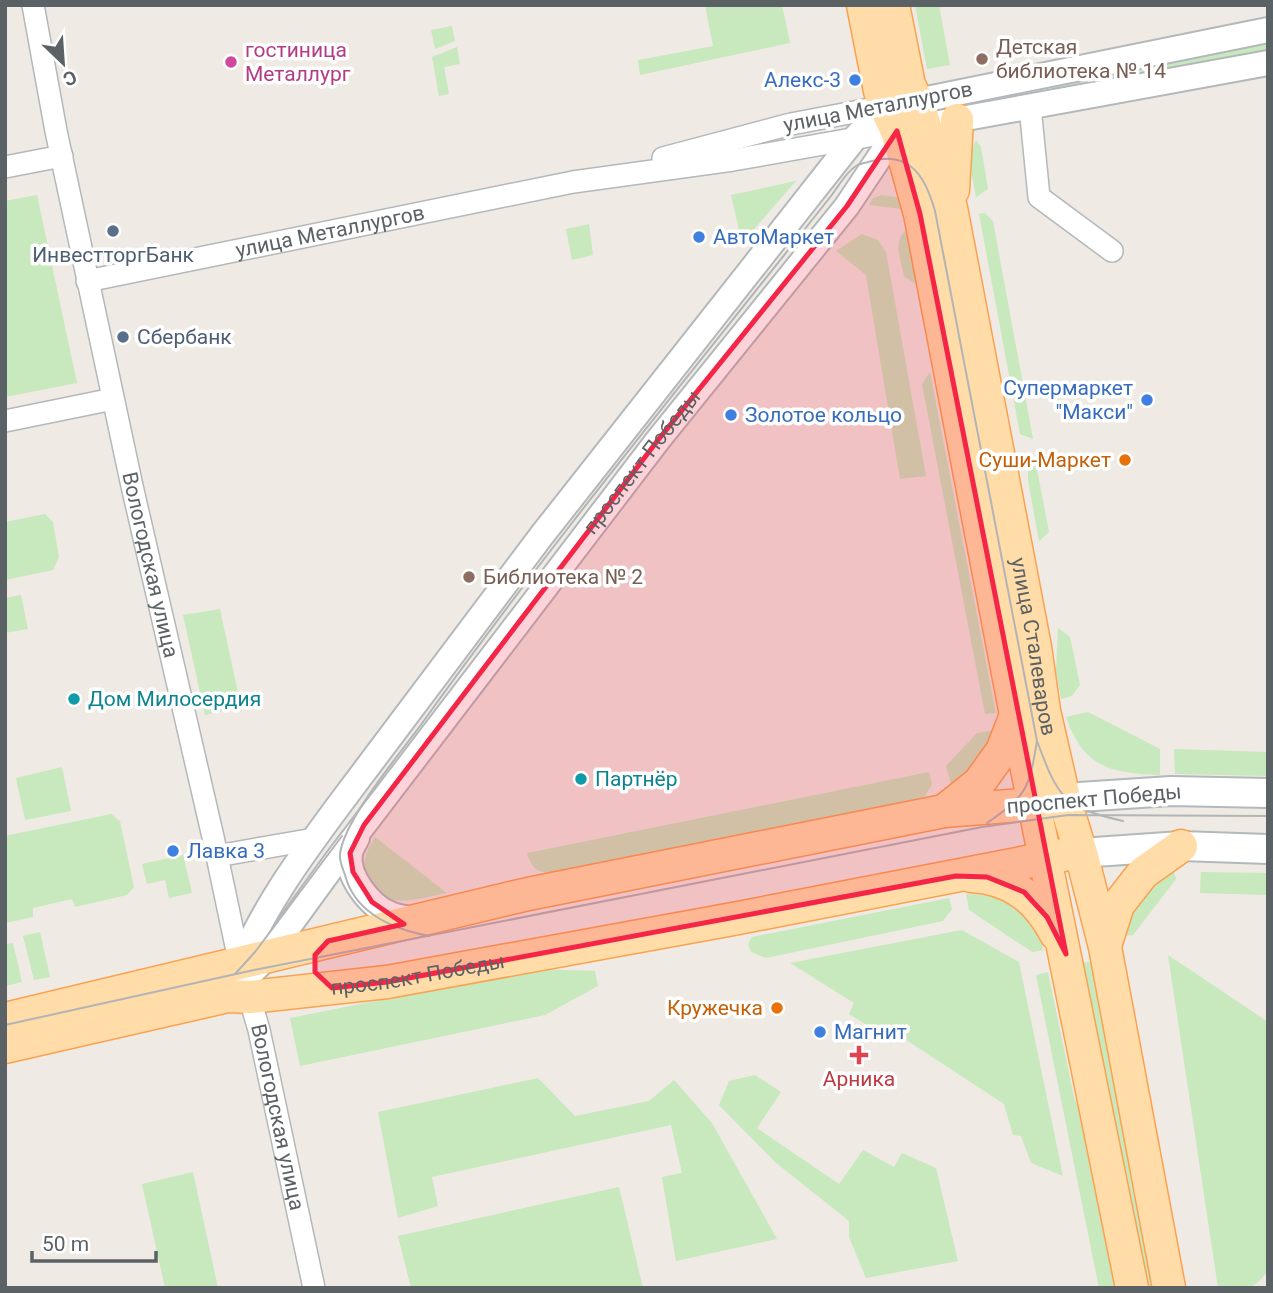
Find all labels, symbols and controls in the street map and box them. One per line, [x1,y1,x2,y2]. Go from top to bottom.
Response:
north arrow [28,28,98,98]
place label: Детская библиотека № 14 [996,35,1166,83]
place label: гостиница Металлург [245,38,351,86]
marker: Детская библиотека № 14 [974,51,990,67]
marker: гостиница Металлург [223,54,239,70]
text: С [59,65,80,91]
place label: Алекс-3 [764,68,841,92]
marker: Алекс-3 [847,72,863,88]
street label: улица Металлургов [781,77,975,137]
street label: улица Металлургов [233,201,427,262]
marker: ИнвестторгБанк [105,223,121,239]
place label: АвтоМаркет [713,225,834,249]
marker: АвтоМаркет [691,229,707,245]
place label: ИнвестторгБанк [32,243,194,267]
place label: Сбербанк [137,325,232,349]
marker: Сбербанк [115,329,131,345]
place label: Супермаркет "Макси" [1003,376,1133,424]
street label: проспект Победы [579,385,705,539]
marker: Супермаркет "Макси" [1139,392,1155,408]
place label: Золотое кольцо [745,403,902,427]
marker: Золотое кольцо [723,407,739,423]
place label: Суши-Маркет [979,448,1111,472]
marker: Суши-Маркет [1117,452,1133,468]
street label: Вологодская улица [117,470,183,660]
street label: улица Сталеваров [1006,555,1061,738]
place label: Библиотека № 2 [483,565,643,589]
marker: Библиотека № 2 [461,569,477,585]
place label: Дом Милосердия [88,687,261,711]
marker: Дом Милосердия [66,691,82,707]
place label: Партнёр [595,767,678,791]
marker: Партнёр [573,771,589,787]
street label: проспект Победы [1006,779,1182,819]
place label: Лавка 3 [187,839,265,863]
marker: Лавка 3 [165,843,181,859]
street label: проспект Победы [330,949,506,1000]
place label: Кружечка [667,996,763,1020]
marker: Кружечка [769,1000,785,1016]
place label: Магнит [834,1020,907,1044]
street label: Вологодская улица [246,1022,309,1212]
marker: Магнит [812,1024,828,1040]
marker: Арника [851,1047,867,1063]
place label: Арника [823,1067,895,1091]
scale bar [32,1220,156,1264]
text: 50 m [42,1232,89,1256]

